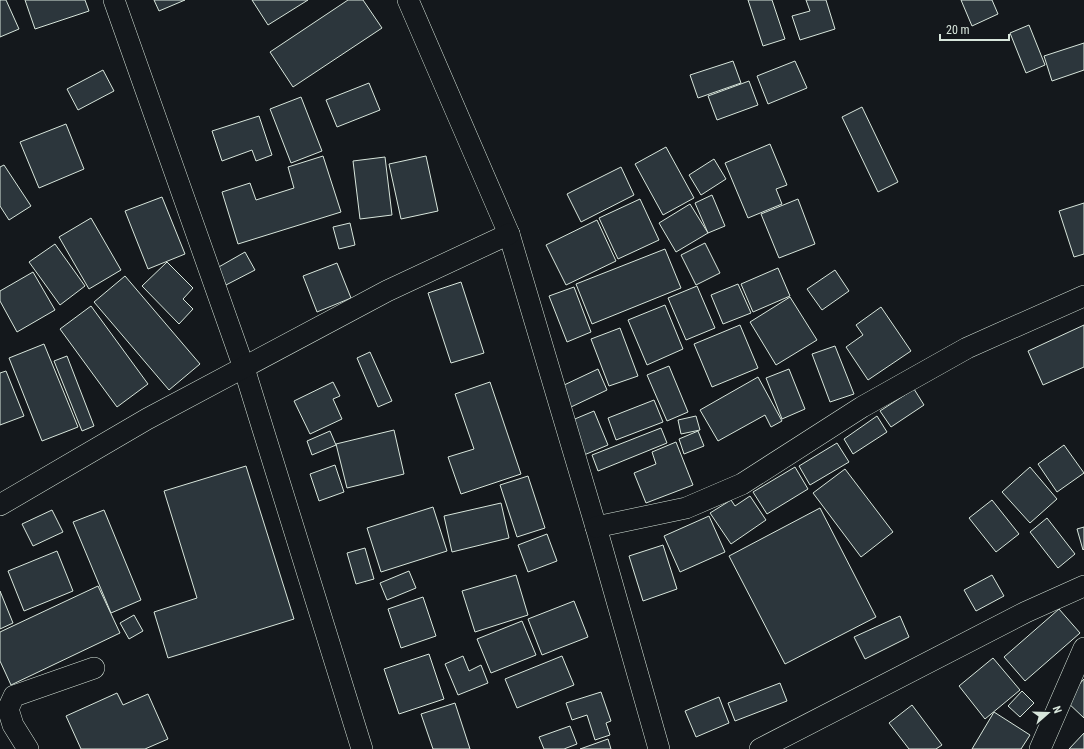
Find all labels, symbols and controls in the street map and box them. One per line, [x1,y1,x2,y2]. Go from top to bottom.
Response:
scale bar [940,16,1009,42]
text: 20 m [946,23,970,37]
north arrow [1028,693,1068,733]
text: N [1050,704,1064,715]

